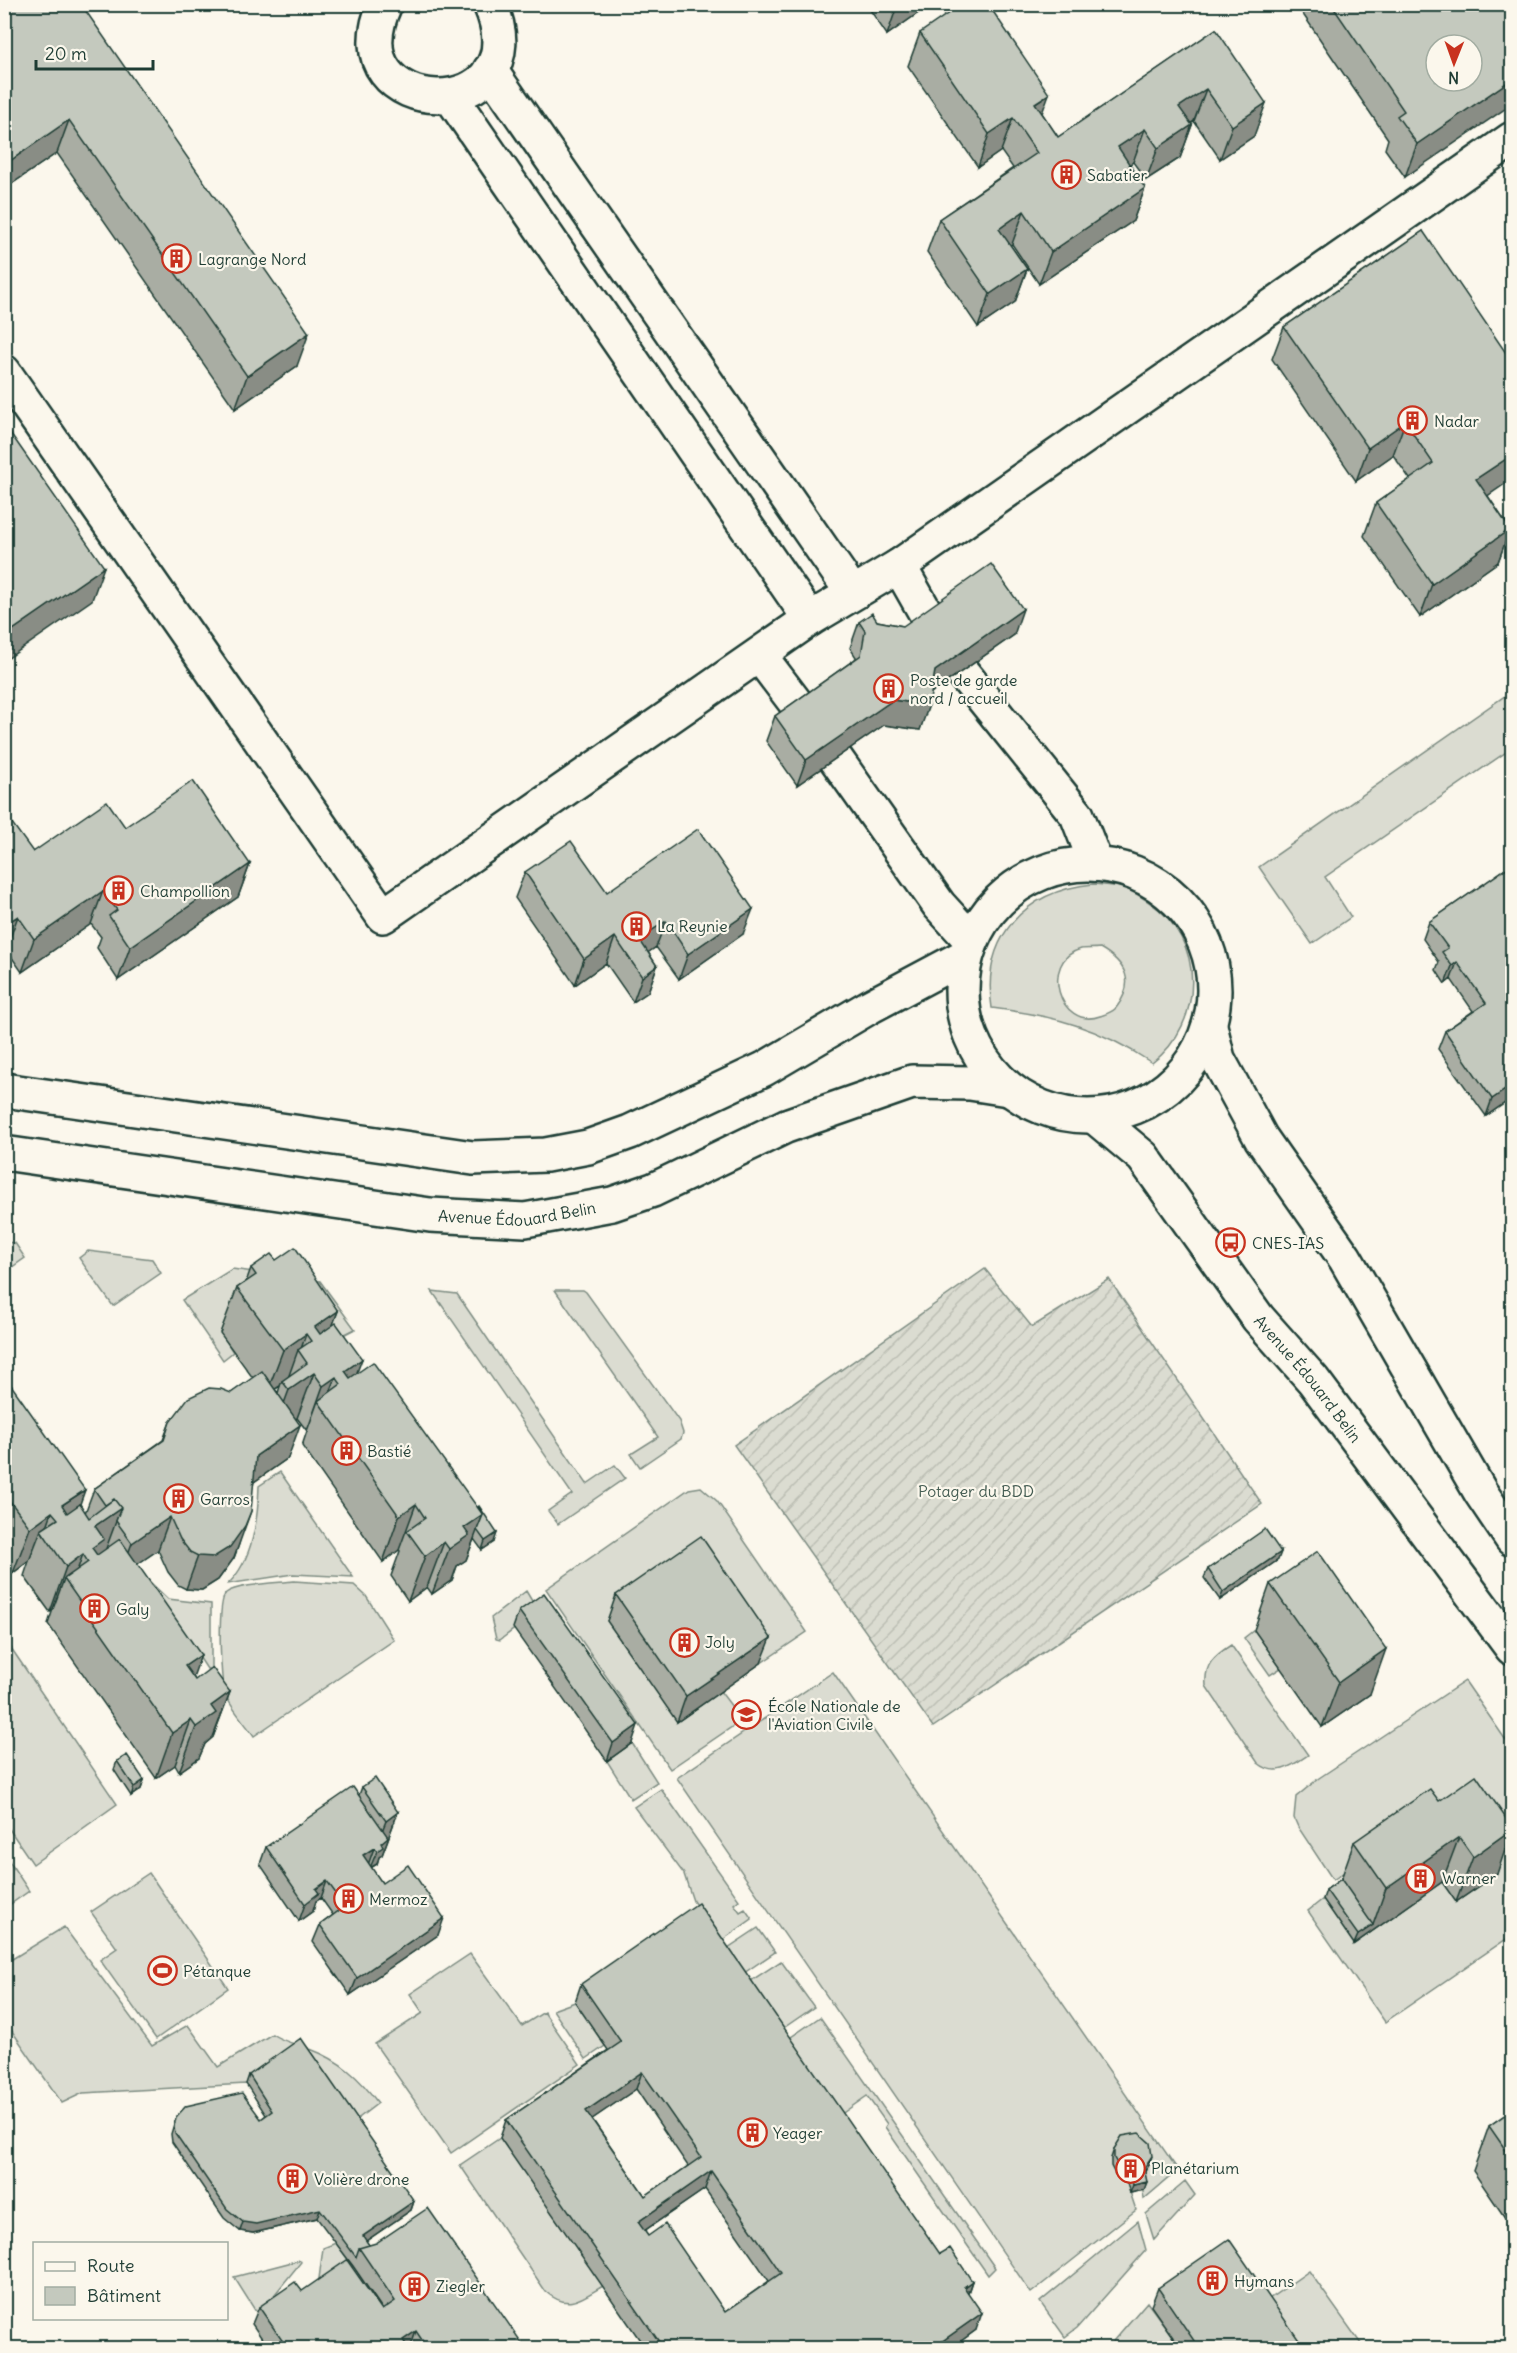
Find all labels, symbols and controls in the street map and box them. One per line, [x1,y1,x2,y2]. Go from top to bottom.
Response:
scale bar [36,33,153,71]
north arrow [1424,33,1484,93]
text: 20 m [45,42,87,65]
text: N [1448,68,1459,88]
building icon: Sabatier [1050,159,1082,191]
place label: Sabatier [1087,165,1148,185]
building icon: Lagrange Nord [161,243,193,275]
place label: Lagrange Nord [198,249,306,269]
building icon: Nadar [1397,405,1429,437]
place label: Nadar [1434,411,1480,431]
place label: Poste de garde nord / accueil [910,670,1017,708]
building icon: Poste de garde nord / accueil [873,673,905,705]
building icon: Champollion [103,875,135,907]
place label: Champollion [140,881,230,901]
building icon: La Reynie [620,910,652,942]
place label: La Reynie [657,916,728,936]
street label: Avenue Édouard Belin [438,1197,597,1230]
bus stop icon: CNES-IAS [1215,1227,1247,1259]
place label: CNES-IAS [1252,1233,1324,1253]
street label: Avenue Édouard Belin [1250,1311,1366,1446]
building icon: Bastié [330,1435,362,1467]
place label: Bastié [367,1441,412,1461]
park label: Potager du BDD [918,1481,1034,1501]
building icon: Garros [163,1483,195,1515]
place label: Garros [200,1489,250,1509]
building icon: Galy [79,1593,111,1625]
place label: Galy [116,1599,149,1619]
building icon: Joly [668,1626,700,1658]
place label: Joly [705,1632,735,1652]
place label: École Nationale de l'Aviation Civile [768,1696,901,1734]
school or university icon: École Nationale de l'Aviation Civile [731,1699,763,1731]
building icon: Warner [1405,1862,1437,1894]
place label: Warner [1442,1868,1497,1888]
building icon: Mermoz [332,1883,364,1915]
place label: Mermoz [369,1889,428,1909]
sports icon: Pétanque [146,1955,178,1987]
place label: Pétanque [183,1961,251,1981]
building icon: Yeager [736,2117,768,2149]
place label: Yeager [773,2123,823,2143]
building icon: Planétarium [1114,2152,1146,2184]
place label: Planétarium [1151,2158,1239,2178]
building icon: Volière drone [277,2163,309,2195]
place label: Volière drone [314,2169,409,2189]
legend [33,2242,228,2320]
text: Route [87,2254,135,2277]
building icon: Hymans [1197,2265,1229,2297]
building icon: Ziegler [399,2270,431,2302]
place label: Hymans [1234,2271,1294,2291]
place label: Ziegler [436,2276,485,2296]
text: Bâtiment [87,2284,161,2307]

